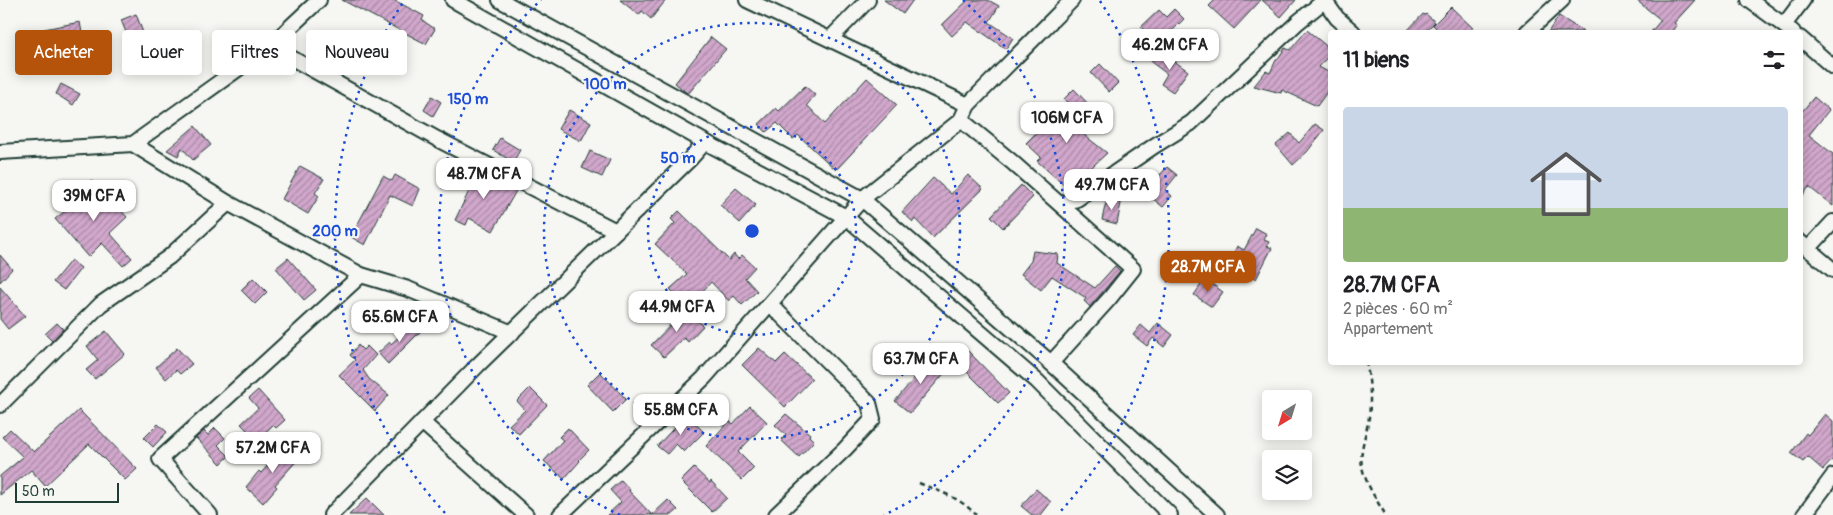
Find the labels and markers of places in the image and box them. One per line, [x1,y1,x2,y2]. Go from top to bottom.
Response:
pin: 46.2M CFA [1113,28,1227,71]
pin: 106M CFA [1015,102,1119,144]
pin: 48.7M CFA [427,158,541,200]
pin: 49.7M CFA [1055,168,1169,211]
pin: 39M CFA [48,180,140,222]
centre of rings [743,222,761,240]
pin: 28.7M CFA [1151,250,1265,293]
pin: 44.9M CFA [620,290,734,333]
pin: 65.6M CFA [343,300,457,343]
pin: 63.7M CFA [864,342,978,385]
pin: 55.8M CFA [624,394,738,436]
pin: 57.2M CFA [216,432,330,474]

